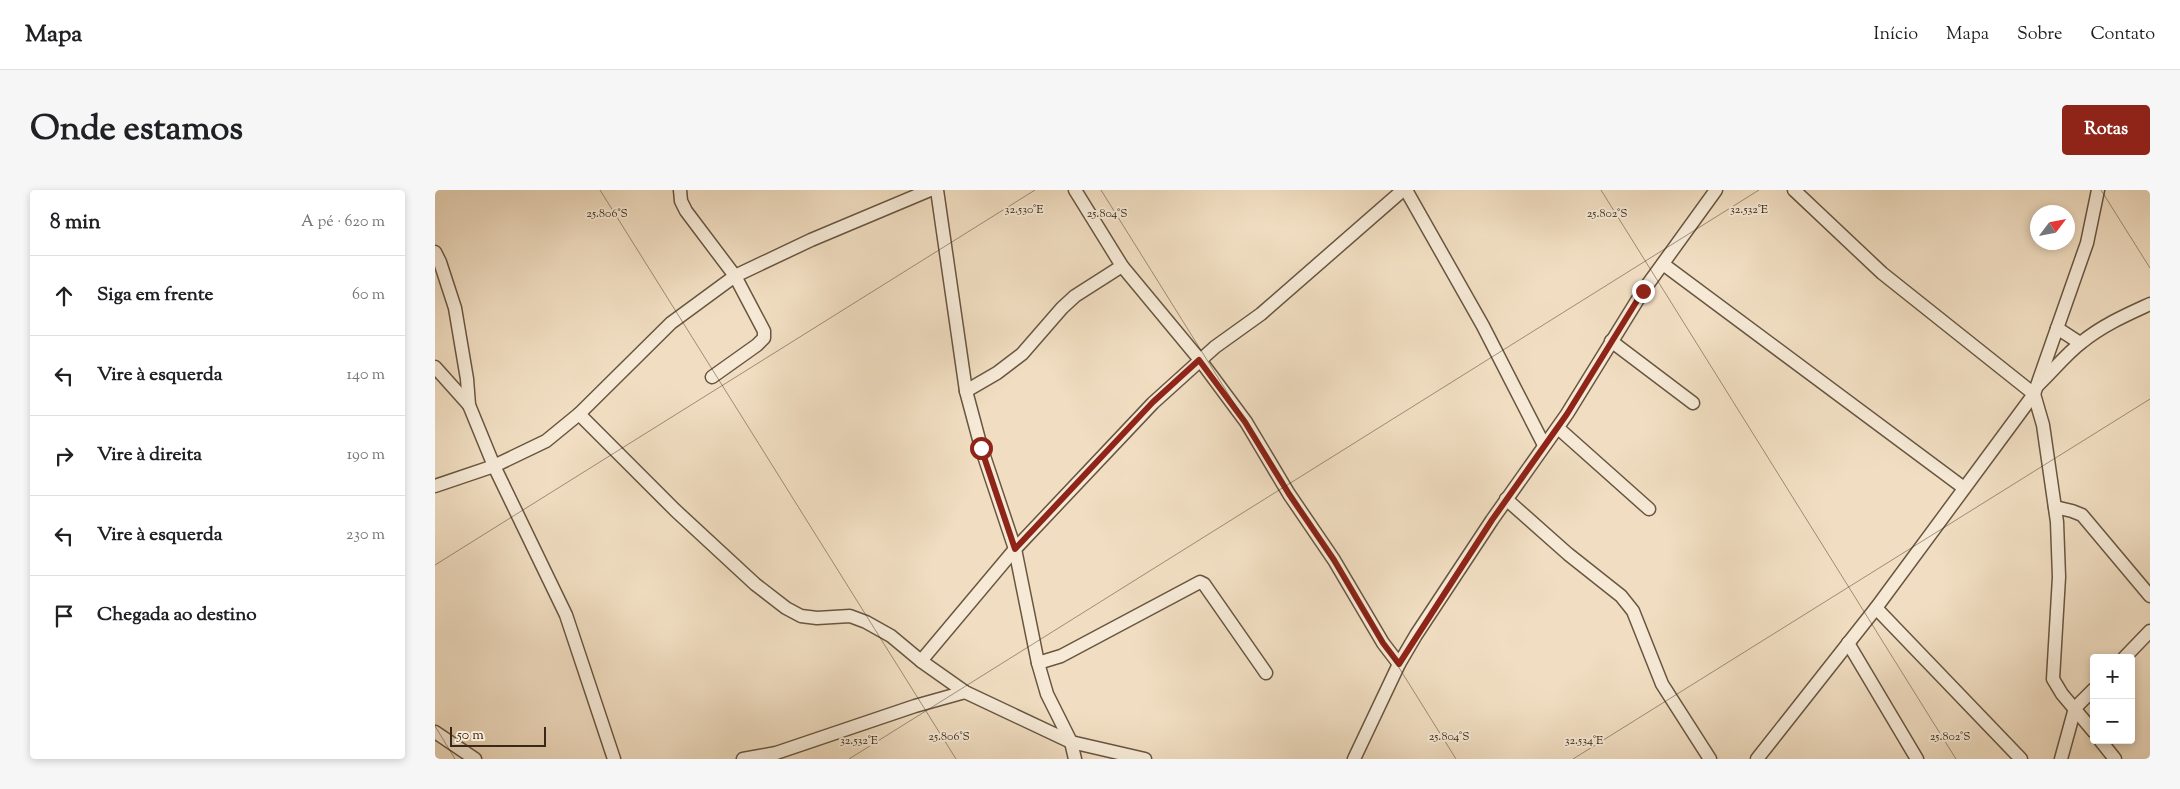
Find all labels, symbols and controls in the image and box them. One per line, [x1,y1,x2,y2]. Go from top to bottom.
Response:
text: Mapa [25,18,82,52]
text: Início [1873,22,1918,48]
text: Mapa [1946,22,1989,48]
text: Sobre [2017,22,2062,48]
text: Contato [2090,22,2155,48]
text: Onde estamos [30,105,243,156]
button: Rotas [2062,105,2150,155]
text: 32.530°E [1005,201,1044,219]
text: 32.532°E [1730,201,1769,219]
text: 25.806°S [586,205,628,223]
text: 25.804°S [1087,205,1127,223]
text: 25.802°S [1587,205,1627,223]
north arrow [2030,205,2075,250]
text: 8 min [50,208,101,238]
text: A pé · 620 m [301,211,385,234]
route end [1632,280,1655,303]
icon: ahead [50,282,78,310]
text: Siga em frente [97,282,213,309]
text: 60 m [352,284,385,307]
icon: left [50,362,78,390]
text: Vire à esquerda [97,362,223,389]
text: 140 m [347,364,385,387]
route start [970,437,993,460]
icon: right [50,442,78,470]
text: Vire à direita [97,442,202,469]
text: 190 m [347,444,385,467]
icon: left [50,522,78,550]
text: Vire à esquerda [97,522,223,549]
text: 230 m [346,524,385,547]
icon: arrive [50,602,78,630]
text: Chegada ao destino [97,602,257,629]
map controls [2090,654,2135,744]
button: + [2090,654,2135,699]
button: − [2090,699,2135,744]
scale bar [450,724,546,747]
text: 50 m [457,726,484,746]
text: 25.806°S [928,728,970,746]
text: 25.804°S [1429,728,1469,746]
text: 25.802°S [1930,728,1970,746]
text: 32.532°E [840,732,879,750]
text: 32.534°E [1565,732,1604,750]

